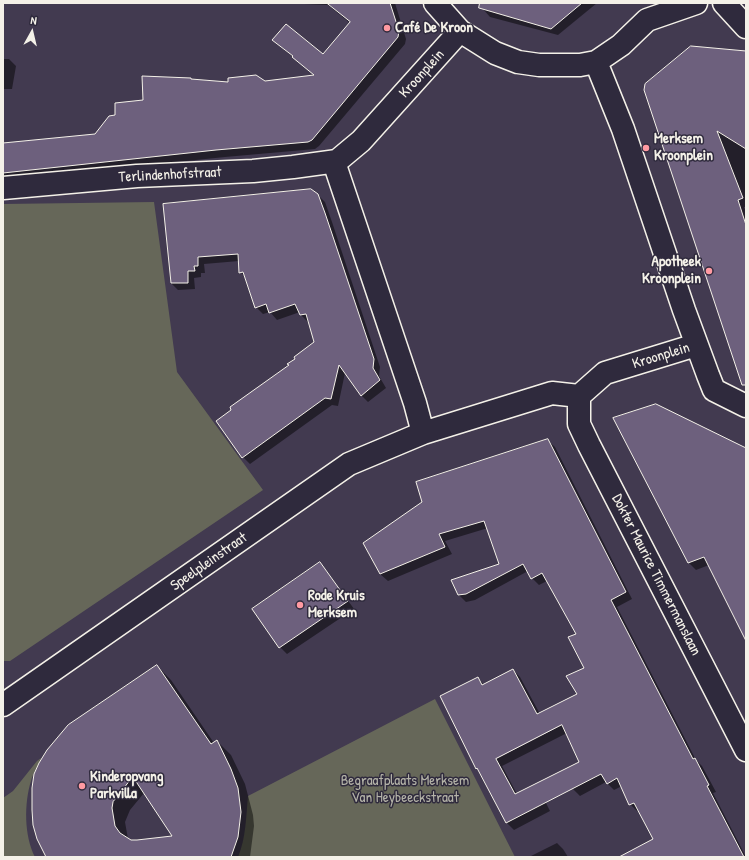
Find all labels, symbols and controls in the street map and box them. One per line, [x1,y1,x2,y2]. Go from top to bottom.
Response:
north arrow [12,12,52,52]
text: N [30,13,38,27]
place label: Café De Kroon [395,19,473,37]
marker: Café De Kroon [382,23,392,33]
street label: Kroonplein [396,46,448,102]
place label: Merksem Kroonplein [654,130,713,165]
marker: Merksem Kroonplein [641,143,651,153]
street label: Terlindenhofstraat [118,163,222,187]
place label: Apotheek Kroonplein [642,253,701,288]
marker: Apotheek Kroonplein [704,266,714,276]
street label: Kroonplein [630,339,692,373]
street label: Dokter Maurice Timmermanslaan [607,491,705,659]
street label: Speelpleinstraat [167,529,251,595]
place label: Rode Kruis Merksem [308,587,365,622]
marker: Rode Kruis Merksem [295,600,305,610]
place label: Kinderopvang Parkvilla [90,768,163,803]
park label: Begraafplaats Merksem Van Heybeeckstraat [341,772,469,807]
marker: Kinderopvang Parkvilla [77,781,87,791]

